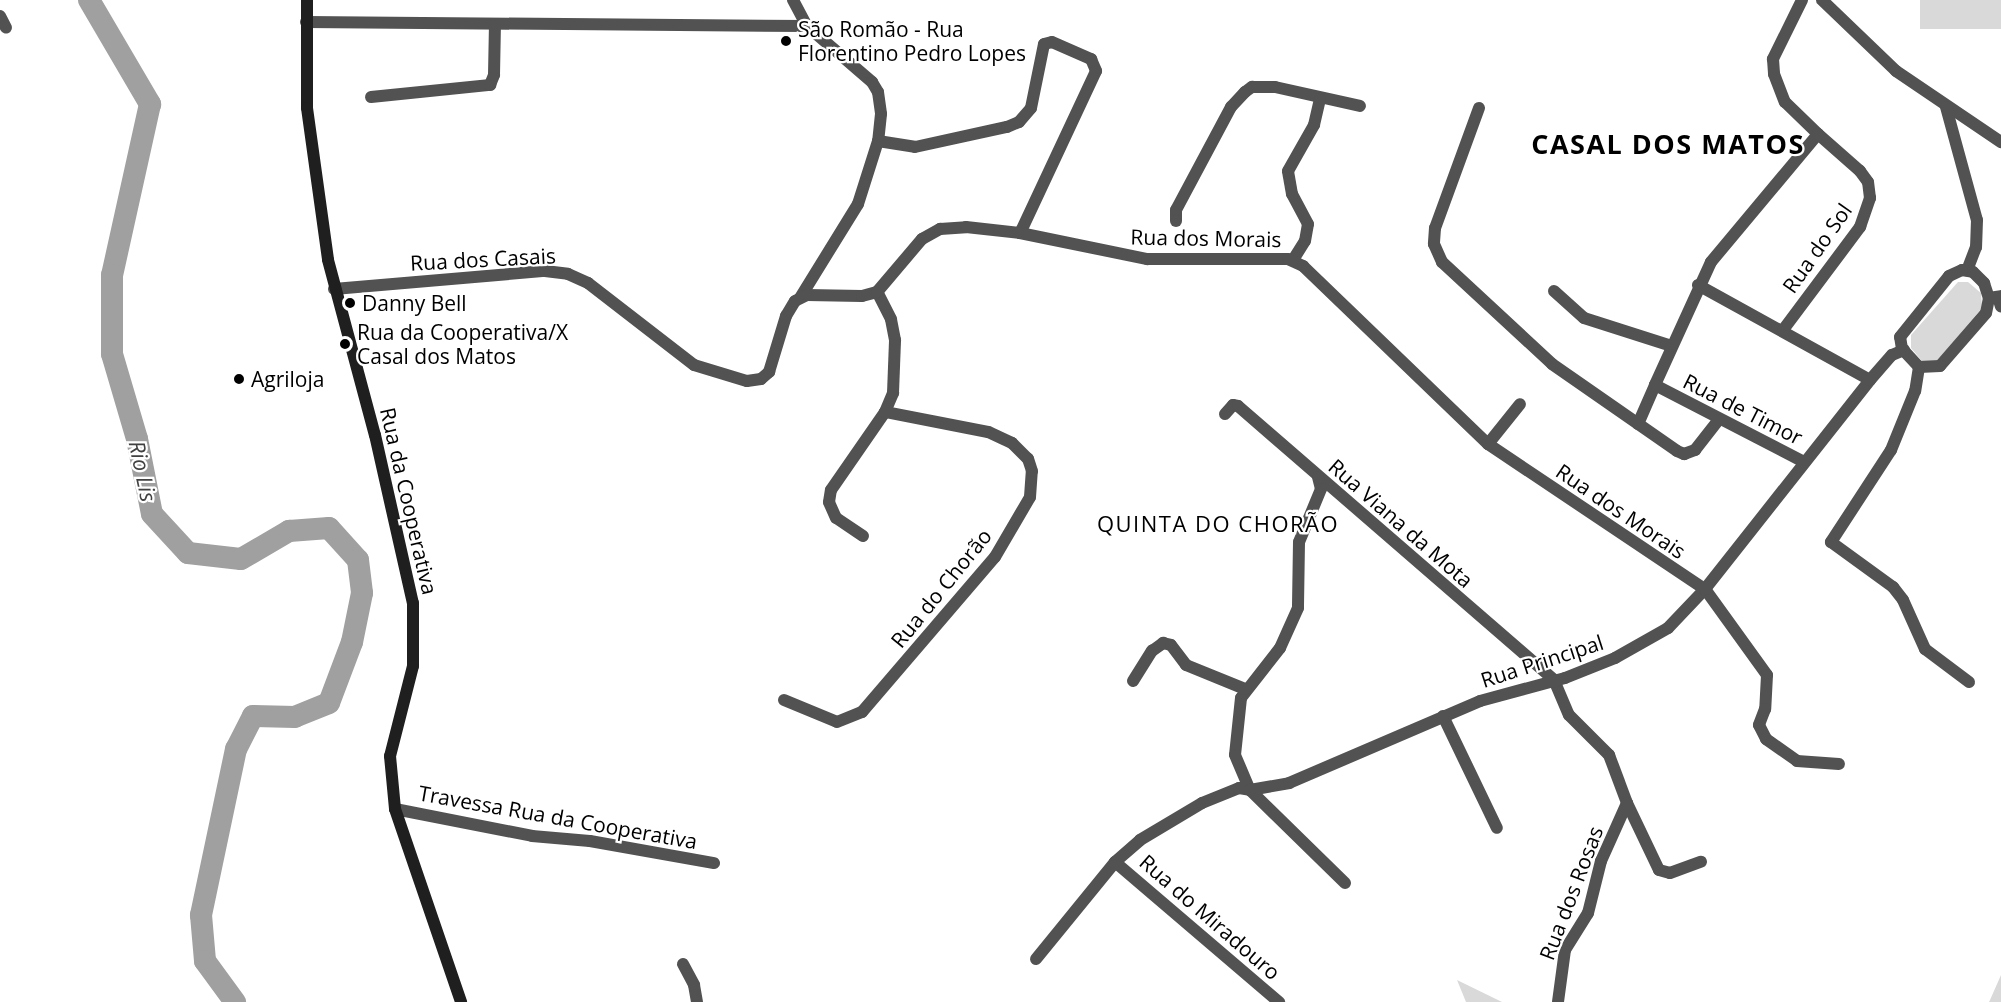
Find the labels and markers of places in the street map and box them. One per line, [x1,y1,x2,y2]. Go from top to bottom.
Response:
place label: São Romão - Rua Florentino Pedro Lopes [798,16,1026,66]
marker: São Romão - Rua Florentino Pedro Lopes [779,34,793,48]
place label: Danny Bell [362,290,467,316]
marker: Danny Bell [343,296,357,310]
place label: Rua da Cooperativa/X Casal dos Matos [357,319,568,369]
marker: Rua da Cooperativa/X Casal dos Matos [338,337,352,351]
place label: Agriloja [251,366,324,392]
marker: Agriloja [232,372,246,386]

